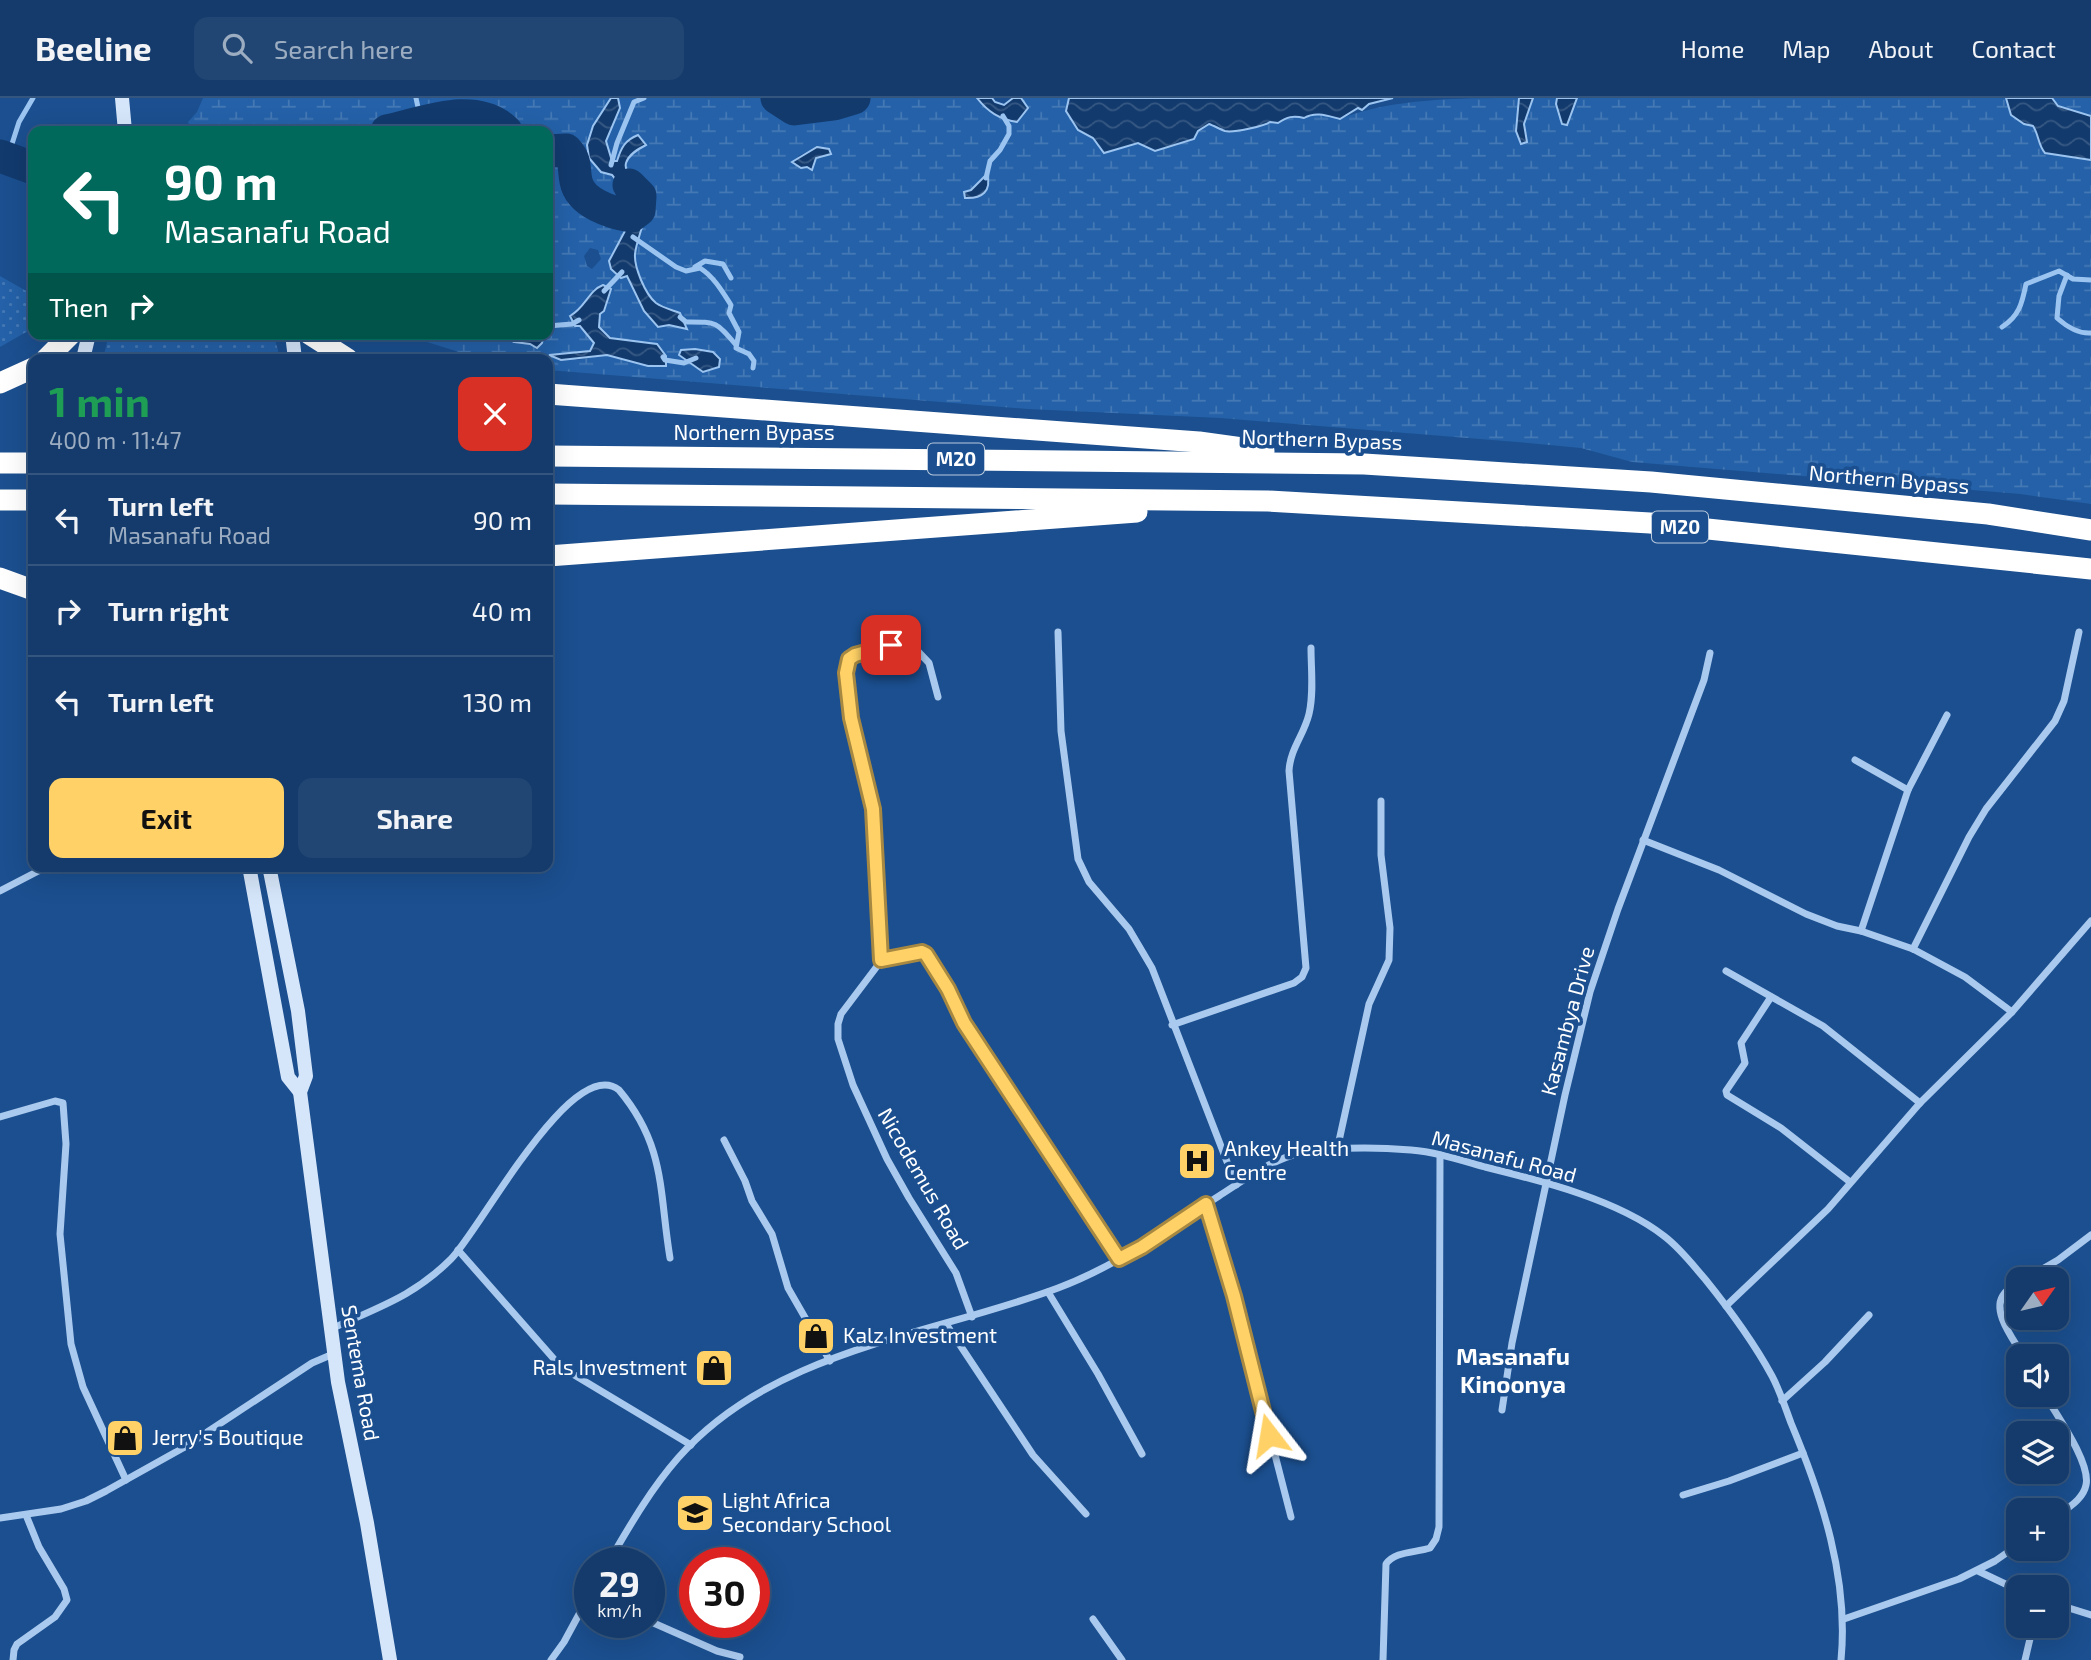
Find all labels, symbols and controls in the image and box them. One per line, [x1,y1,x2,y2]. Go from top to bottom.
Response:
search box [194,17,684,80]
text: Beeline [35,28,152,68]
icon: search [218,29,256,67]
text: Search here [274,33,413,64]
text: Home [1681,34,1744,63]
text: Map [1782,34,1830,63]
text: About [1868,34,1934,63]
text: Contact [1972,34,2056,63]
text: 90 m [164,151,278,210]
icon: left [49,154,140,245]
text: Masanafu Road [164,211,391,249]
icon: right [122,287,160,325]
text: Then [49,291,108,322]
text: 1 min [49,375,150,425]
button: close [458,377,532,451]
street label: Northern Bypass [673,419,835,444]
street label: Northern Bypass [1241,423,1403,454]
text: 400 m · 11:47 [49,426,182,454]
road number: M20 [928,444,984,474]
street label: Northern Bypass [1808,459,1970,498]
text: Turn left [108,490,214,521]
icon: left [49,501,87,539]
text: 90 m [473,504,532,535]
road number: M20 [1652,512,1708,542]
text: Masanafu Road [108,521,271,549]
icon: right [49,592,87,630]
text: Turn right [108,595,229,626]
text: 40 m [472,595,532,626]
pin [861,615,921,675]
icon: arrive [872,626,910,664]
icon: left [49,683,87,721]
text: Turn left [108,686,214,717]
text: 130 m [463,686,532,717]
button: Exit [49,778,284,858]
button: Share [298,778,532,858]
street label: Kasambya Drive [1535,943,1598,1098]
street label: Nicodemus Road [874,1103,975,1254]
street label: Masanafu Road [1429,1124,1580,1187]
place label: Ankey Health Centre [1224,1135,1349,1184]
hospital icon: Ankey Health Centre [1176,1140,1218,1182]
north arrow [2006,1267,2068,1330]
map controls [2006,1267,2069,1638]
street label: Sentema Road [337,1303,386,1443]
shop icon: Kalz Investment [795,1315,837,1357]
place label: Kalz Investment [843,1322,997,1347]
district label: Masanafu Kinoonya [1456,1341,1570,1398]
button: sound [2006,1344,2069,1407]
shop icon: Rals Investment [693,1347,735,1389]
place label: Rals Investment [532,1354,687,1379]
position arrow [1232,1398,1306,1472]
shop icon: Jerry's Boutique [104,1417,146,1459]
button: layers [2006,1421,2069,1484]
place label: Jerry's Boutique [152,1424,303,1449]
place label: Light Africa Secondary School [722,1487,892,1536]
school or university icon: Light Africa Secondary School [674,1492,716,1534]
button: + [2006,1498,2069,1561]
speed limit sign: 30 [679,1547,770,1638]
text: 29 [599,1562,640,1604]
button: − [2006,1575,2069,1638]
text: km/h [597,1599,642,1621]

